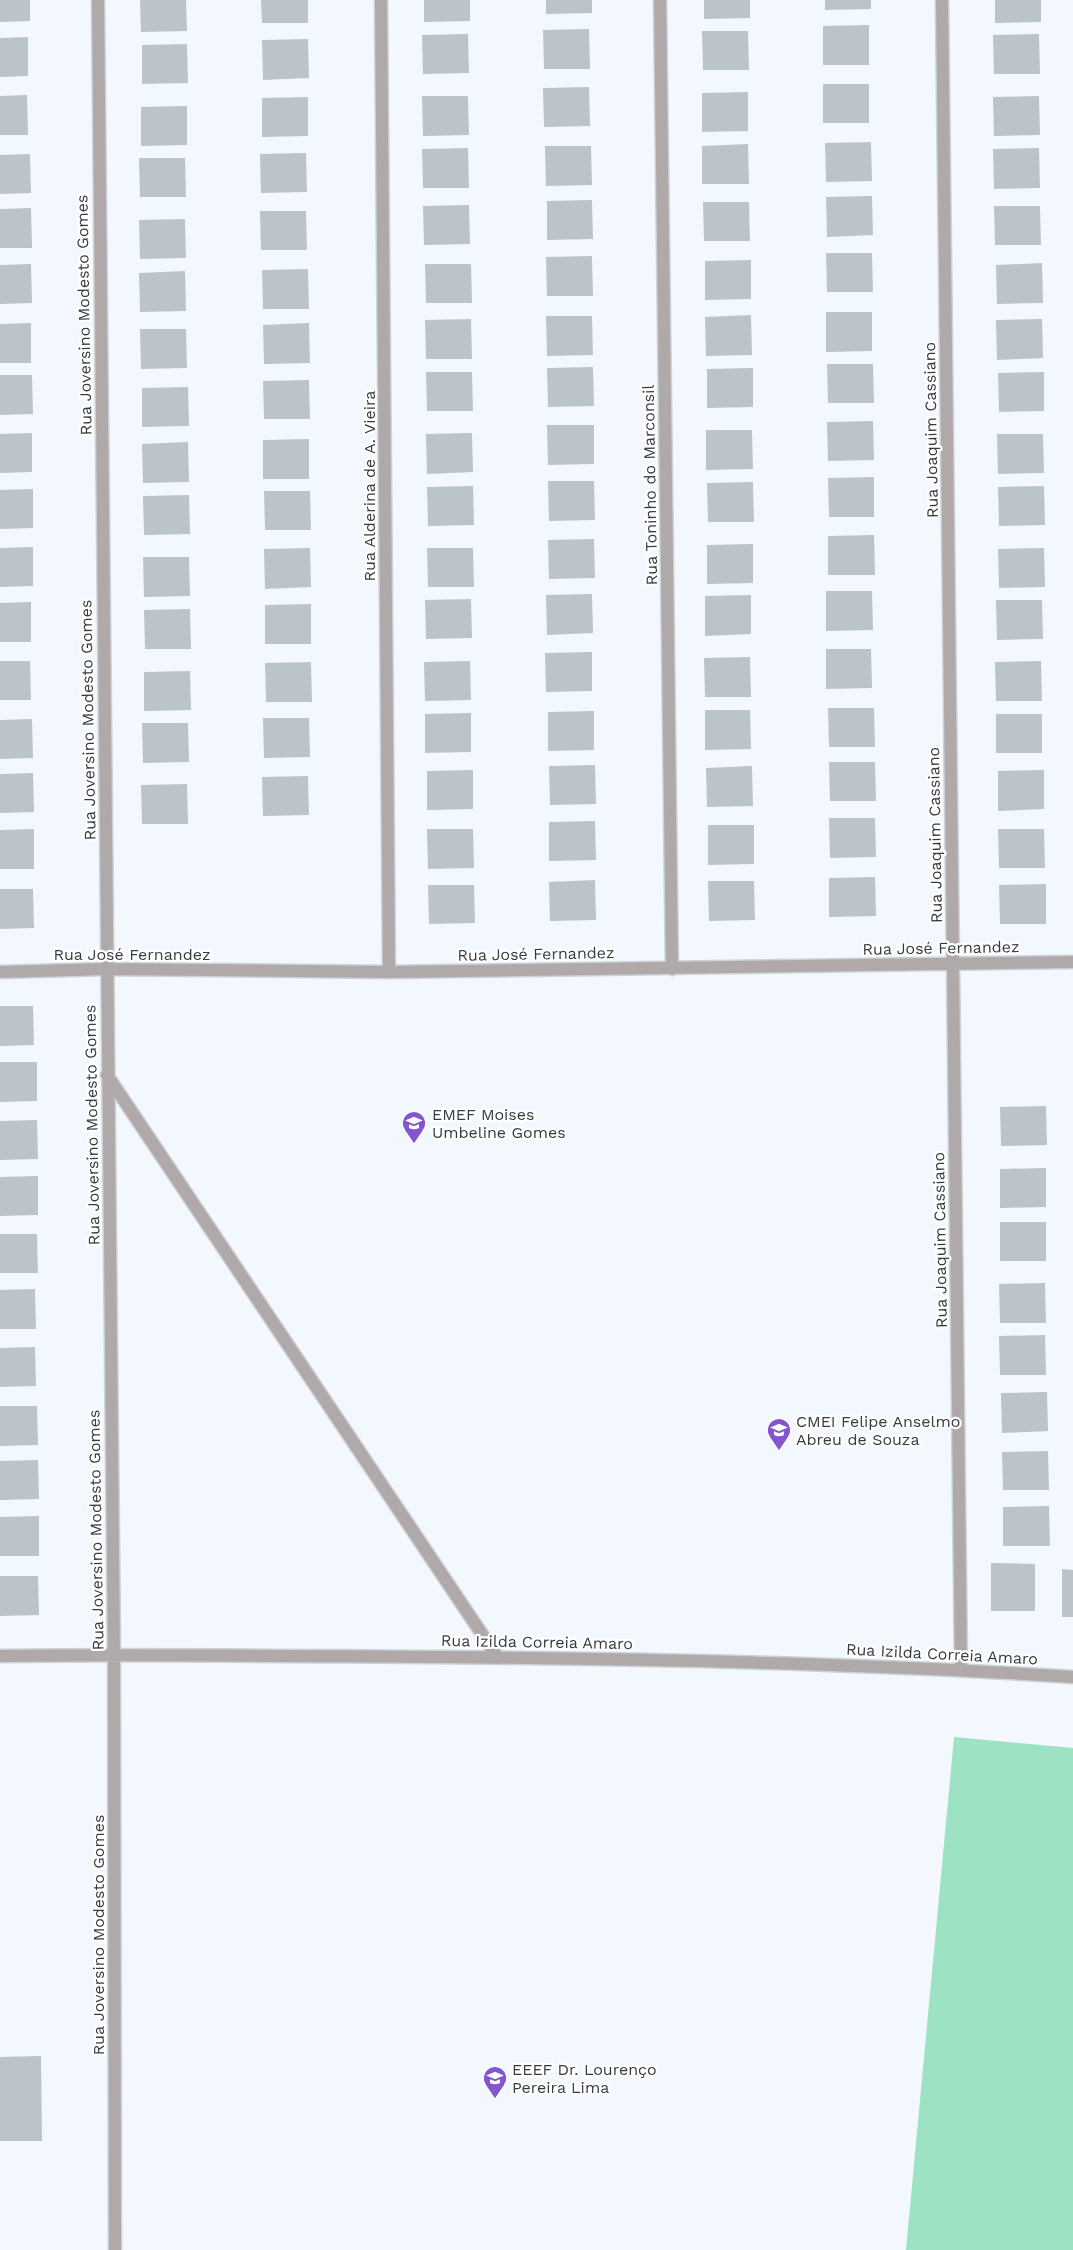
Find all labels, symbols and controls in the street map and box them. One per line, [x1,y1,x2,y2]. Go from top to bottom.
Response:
street label: Rua Joversino Modesto Gomes [72,194,96,436]
street label: Rua Joaquim Cassiano [920,342,942,518]
street label: Rua Toninho do Marconsil [639,384,661,585]
street label: Rua Alderina de A. Vieira [360,391,379,581]
street label: Rua Joversino Modesto Gomes [76,599,100,841]
street label: Rua Joaquim Cassiano [924,747,946,923]
street label: Rua José Fernandez [862,937,1020,959]
street label: Rua José Fernandez [457,943,615,965]
street label: Rua José Fernandez [53,945,211,964]
street label: Rua Joversino Modesto Gomes [80,1004,104,1246]
place label: EMEF Moises Umbeline Gomes [432,1105,566,1142]
school or university icon: EMEF Moises Umbeline Gomes [401,1110,427,1144]
street label: Rua Joaquim Cassiano [929,1152,951,1328]
street label: Rua Joversino Modesto Gomes [84,1409,108,1651]
place label: CMEI Felipe Anselmo Abreu de Souza [796,1412,960,1449]
school or university icon: CMEI Felipe Anselmo Abreu de Souza [766,1417,792,1451]
street label: Rua Izilda Correia Amaro [441,1631,633,1653]
street label: Rua Izilda Correia Amaro [846,1639,1038,1669]
street label: Rua Joversino Modesto Gomes [89,1815,108,2055]
place label: EEEF Dr. Lourenço Pereira Lima [512,2060,657,2097]
school or university icon: EEEF Dr. Lourenço Pereira Lima [482,2065,508,2099]

